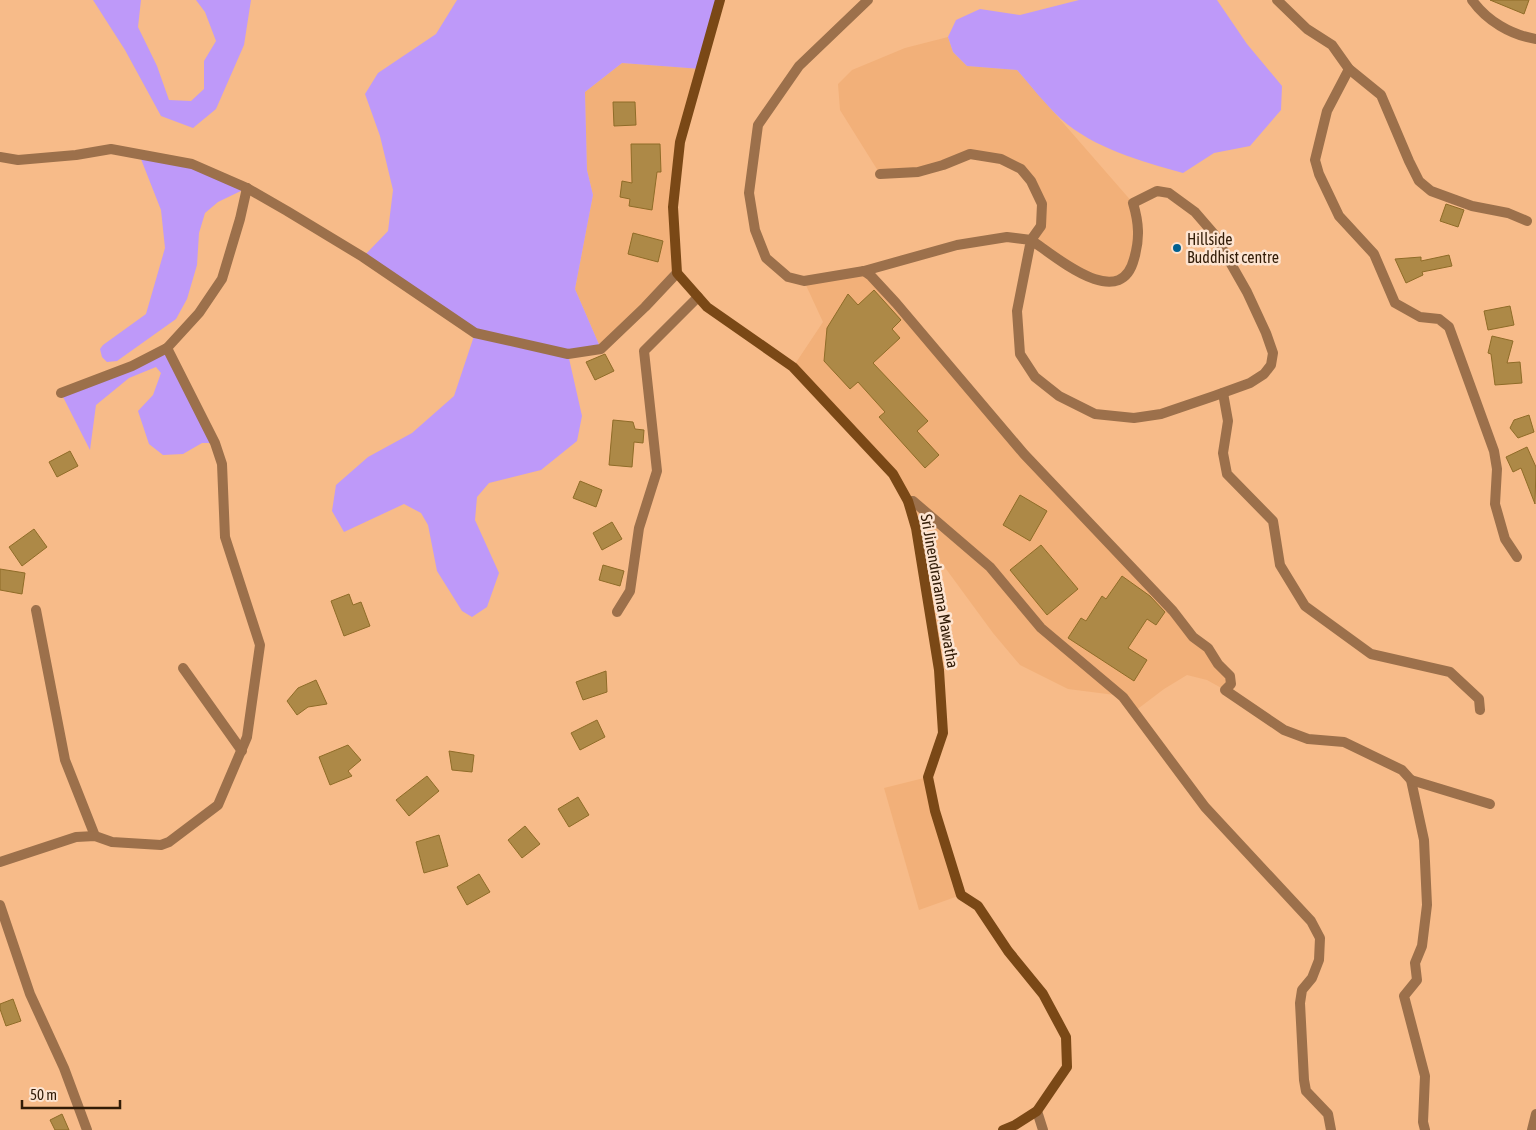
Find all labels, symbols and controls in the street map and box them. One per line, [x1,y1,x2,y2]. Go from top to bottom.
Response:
place label: Hillside Buddhist centre [1187,230,1279,266]
marker: Hillside Buddhist centre [1171,242,1183,254]
street label: Sri Jinendrarama Mawatha [918,513,962,669]
scale bar [22,1078,120,1110]
text: 50 m [30,1086,57,1103]

